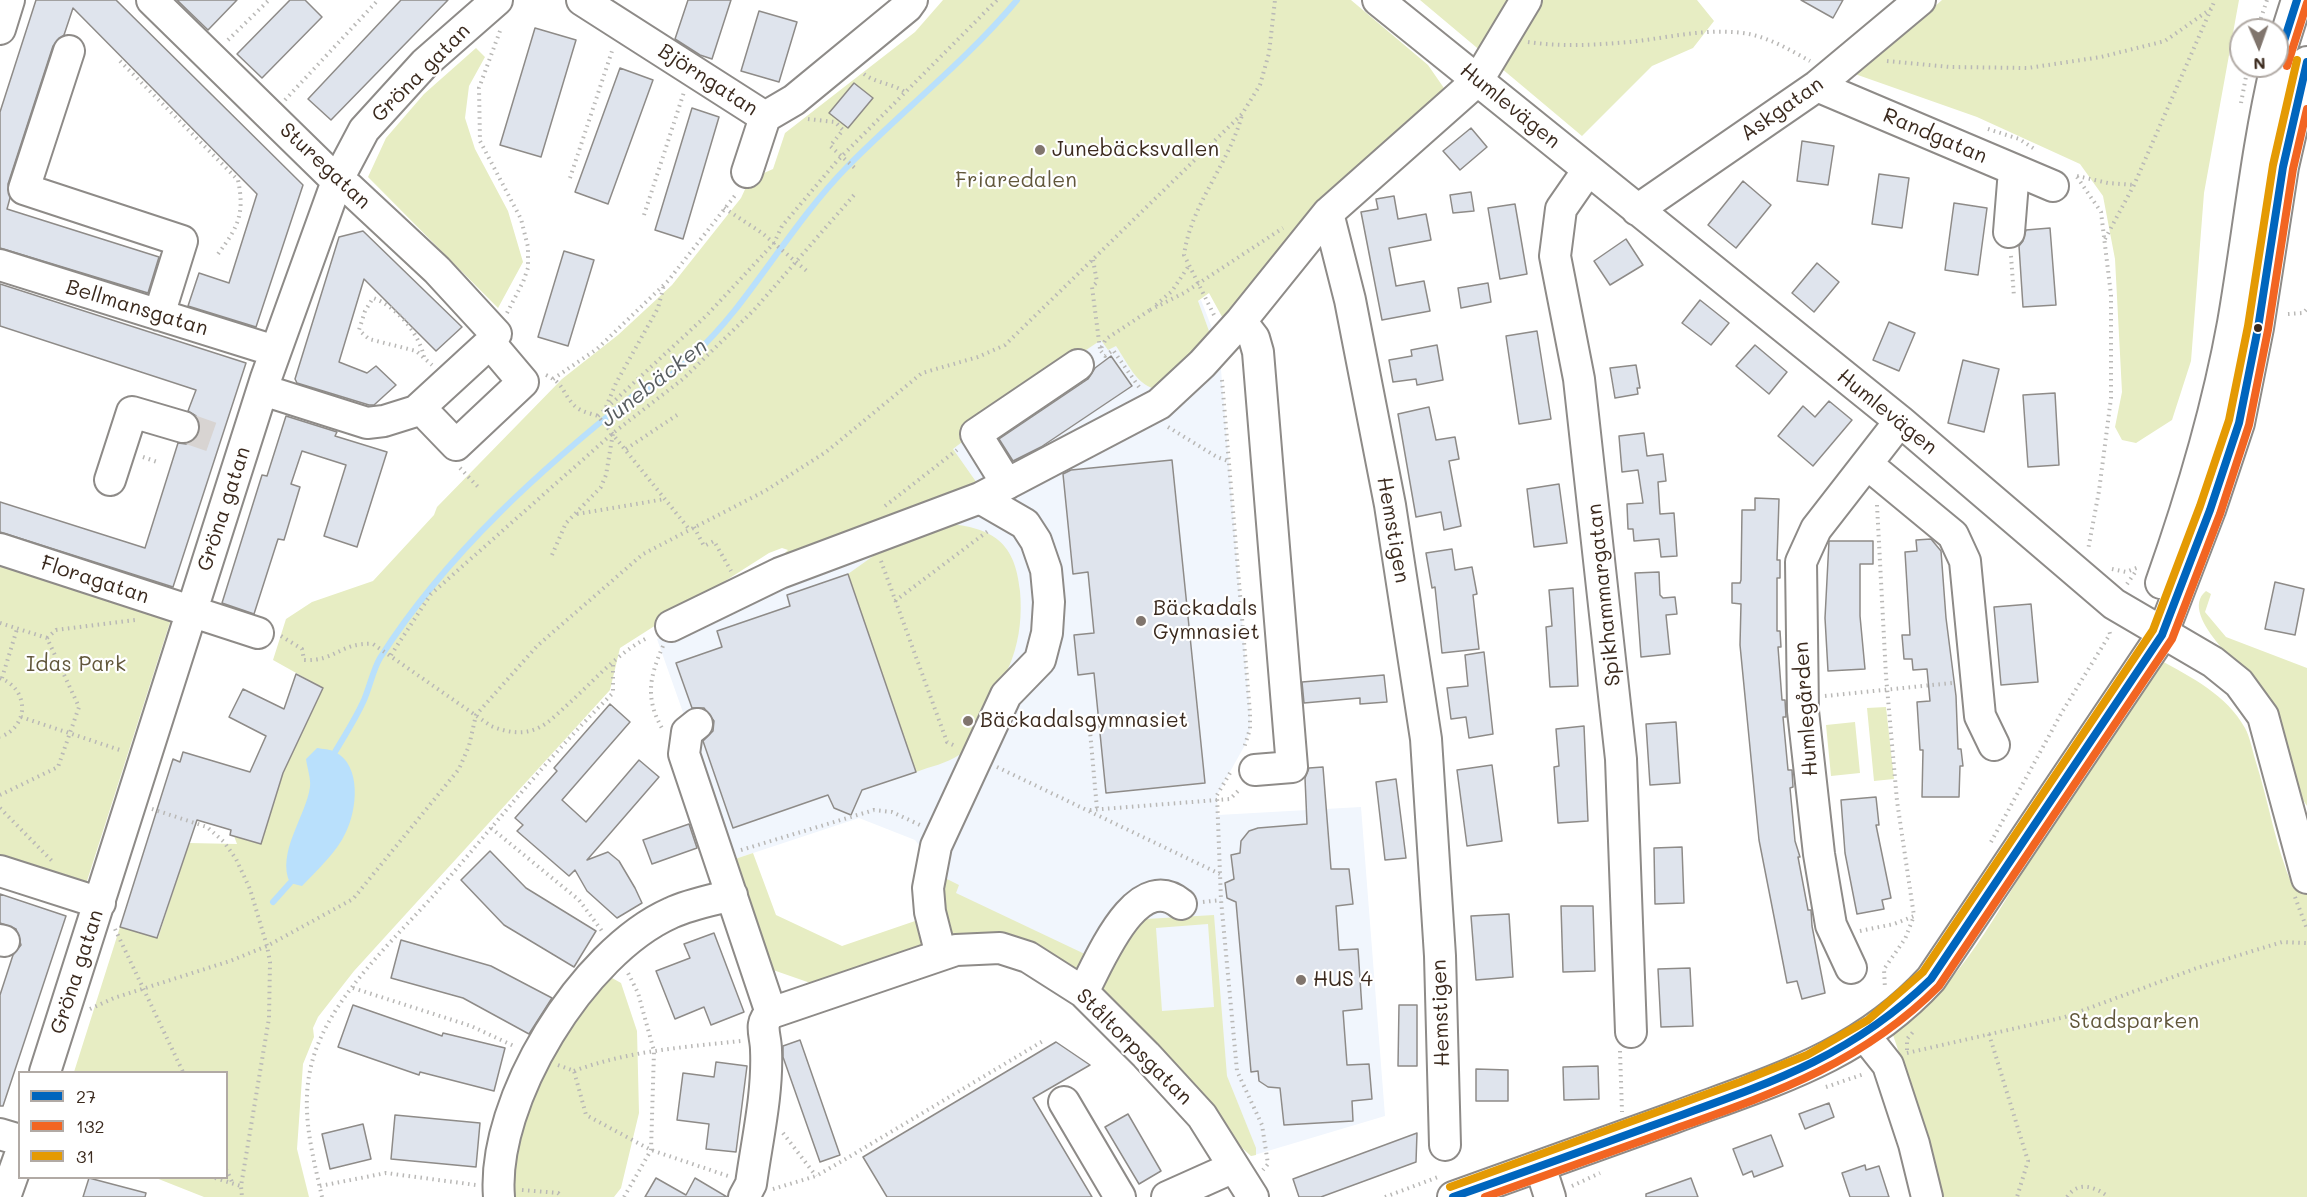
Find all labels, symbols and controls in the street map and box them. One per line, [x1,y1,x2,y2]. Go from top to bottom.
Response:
street label: Gröna gatan [366,18,476,128]
north arrow [2229,18,2289,78]
street label: Björngatan [653,38,763,122]
text: N [2253,54,2266,75]
street label: Humlevägen [1455,58,1565,154]
street label: Askgatan [1736,71,1828,147]
street label: Randgatan [1879,103,1991,169]
street label: Sturegatan [274,117,376,215]
place label: Junebäcksvallen [1052,137,1219,163]
marker: Junebäcksvallen [1033,143,1047,157]
park label: Friaredalen [955,168,1077,194]
street label: Bellmansgatan [63,274,211,342]
unlabelled marker [2252,322,2264,334]
water label: Junebäcken [595,333,713,433]
street label: Humlevägen [1832,364,1942,460]
street label: Gröna gatan [192,444,256,574]
street label: Hemstigen [1371,475,1415,585]
street label: Spikhammargatan [1582,502,1626,688]
street label: Floragatan [38,551,152,609]
place label: Bäckadals Gymnasiet [1153,596,1260,646]
marker: Bäckadals Gymnasiet [1134,614,1148,628]
street label: Humlegården [1789,641,1823,777]
park label: Idas Park [26,652,126,678]
place label: Bäckadalsgymnasiet [980,708,1188,734]
marker: Bäckadalsgymnasiet [961,714,975,728]
street label: Gröna gatan [45,907,109,1037]
street label: Hemstigen [1427,959,1455,1067]
place label: HUS 4 [1313,967,1373,993]
marker: HUS 4 [1294,973,1308,987]
street label: Ståltorpsgatan [1071,984,1197,1110]
park label: Stadsparken [2069,1009,2199,1035]
legend [18,1071,228,1179]
text: 27 [76,1084,96,1108]
text: 132 [76,1114,105,1138]
text: 31 [76,1144,95,1168]

